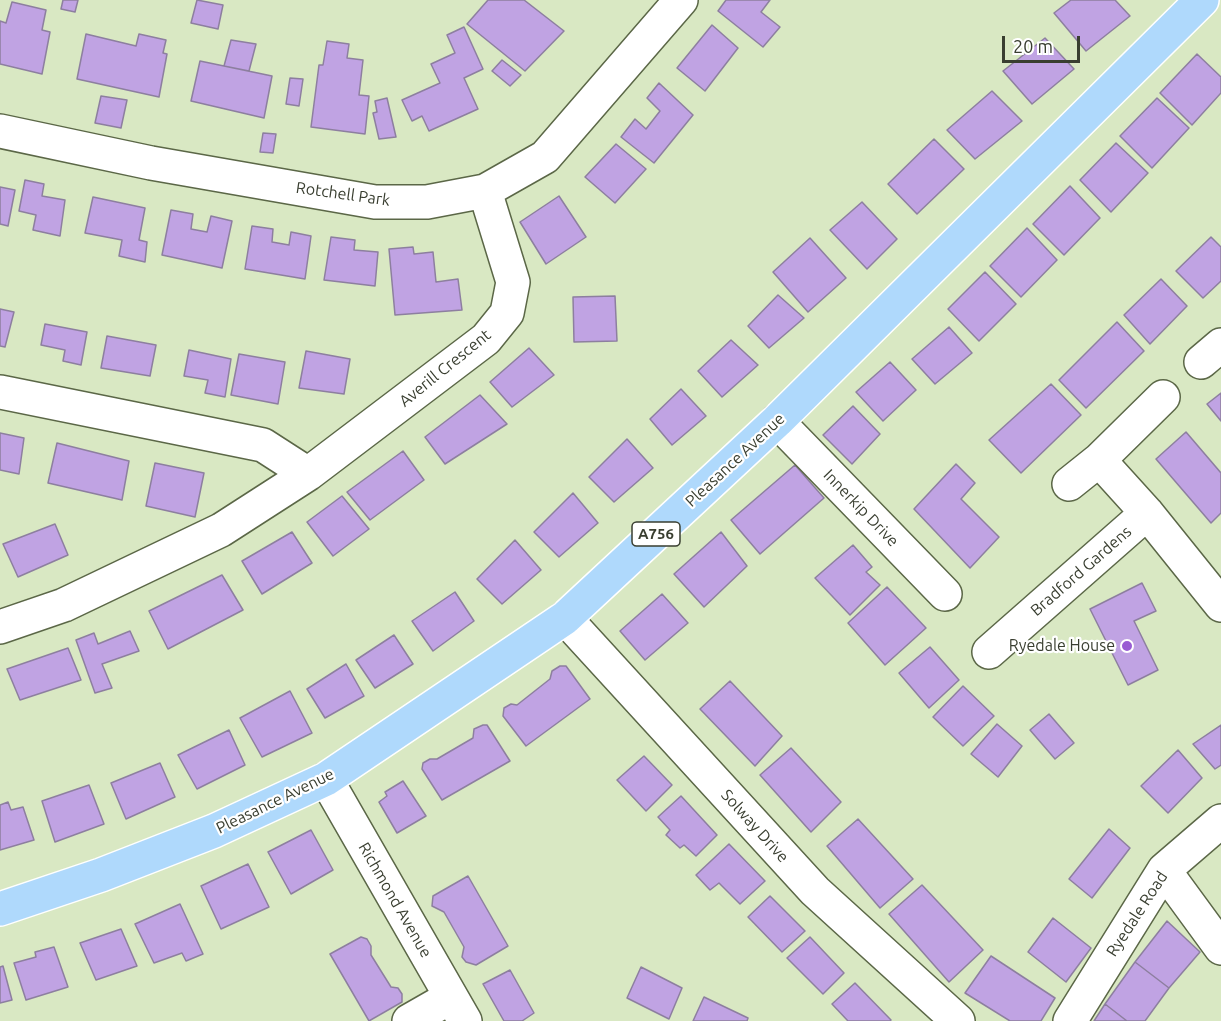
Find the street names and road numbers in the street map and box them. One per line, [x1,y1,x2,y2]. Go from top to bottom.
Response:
street label: Rotchell Park [295,178,391,210]
street label: Averill Crescent [395,325,495,411]
street label: Pleasance Avenue [681,409,789,511]
street label: Innerkip Drive [819,465,903,551]
road number: A756 [632,522,680,546]
street label: Bradford Gardens [1027,522,1135,620]
street label: Pleasance Avenue [213,764,337,838]
street label: Solway Drive [717,785,793,867]
street label: Richmond Avenue [354,839,436,961]
street label: Ryedale Road [1102,868,1172,960]

